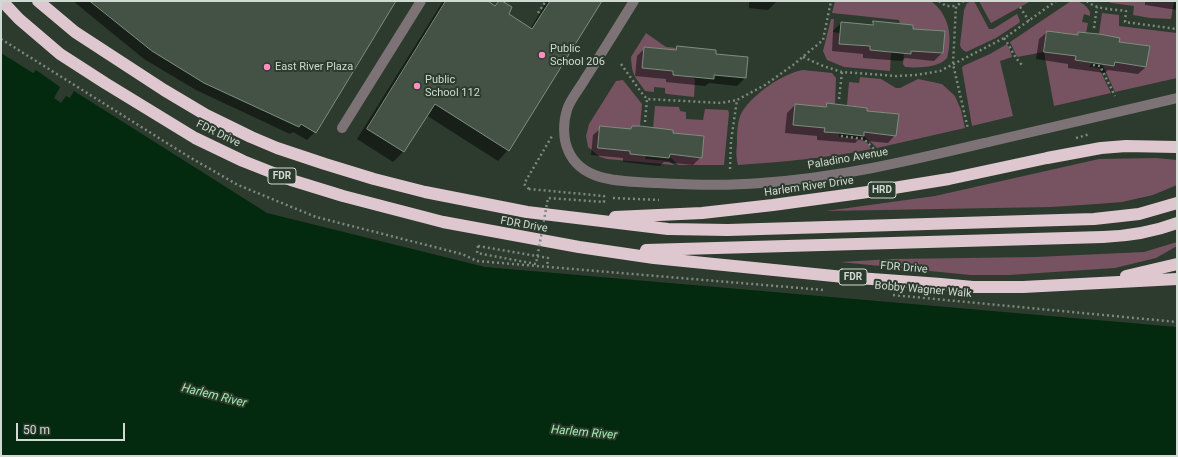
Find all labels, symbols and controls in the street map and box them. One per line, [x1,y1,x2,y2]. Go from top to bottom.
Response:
place label: Public School 206 [550,42,605,68]
marker: Public School 206 [537,50,547,60]
place label: East River Plaza [275,60,353,74]
marker: East River Plaza [262,62,272,72]
place label: Public School 112 [425,73,480,99]
marker: Public School 112 [412,81,422,91]
street label: FDR Drive [194,118,242,150]
street label: Paladino Avenue [807,145,889,173]
road number: FDR [268,168,296,184]
street label: Harlem River Drive [763,174,855,200]
road number: HRD [868,182,896,198]
street label: FDR Drive [499,214,549,236]
street label: FDR Drive [880,259,928,277]
road number: FDR [839,269,867,285]
street label: Bobby Wagner Walk [874,279,972,301]
water label: Harlem River [180,381,248,411]
scale bar [18,415,127,441]
text: 50 m [23,423,50,437]
water label: Harlem River [550,423,618,443]

